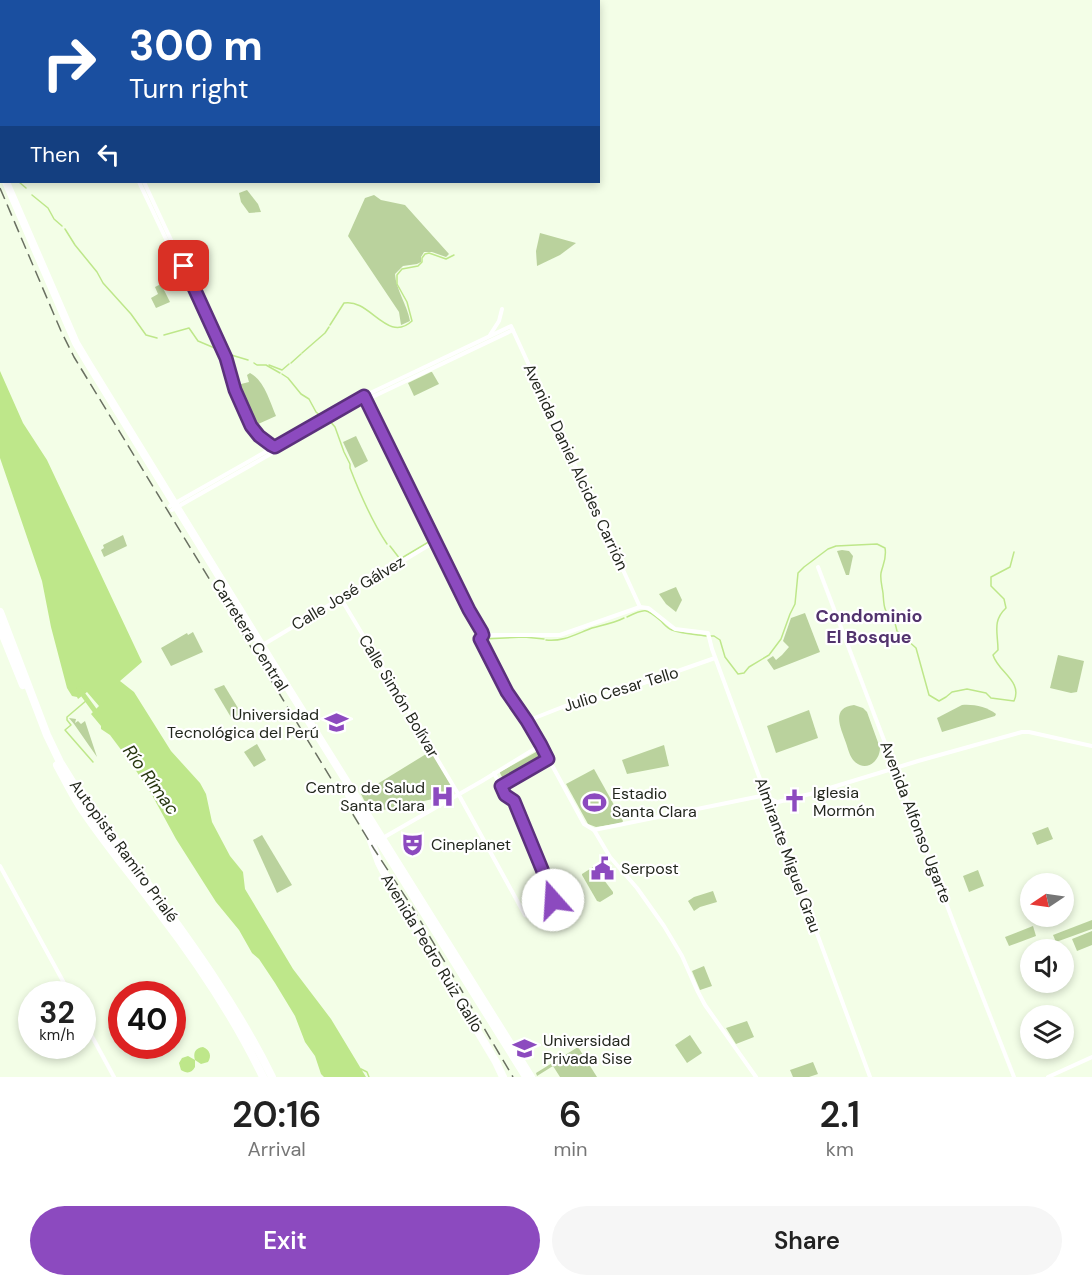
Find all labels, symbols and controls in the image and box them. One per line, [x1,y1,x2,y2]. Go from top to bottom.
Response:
text: 300 m [129,18,263,73]
icon: right [30,24,108,102]
text: Turn right [129,71,249,106]
icon: left [92,138,125,171]
text: Then [30,140,80,169]
pin [158,240,209,291]
icon: arrive [167,249,200,282]
street label: Avenida Daniel Alcides Carrión [519,360,633,574]
street label: Calle José Gálvez [288,551,408,635]
street label: Carretera Central [207,575,293,695]
district label: Condominio El Bosque [815,604,923,649]
street label: Calle Simón Bolívar [354,631,444,761]
street label: Julio Cesar Tello [561,662,681,716]
place label: Universidad Tecnológica del Perú [167,704,319,743]
school or university icon: Universidad Tecnológica del Perú [324,710,350,736]
street label: Avenida Alfonso Ugarte [875,738,957,906]
water label: Río Rímac [117,740,185,820]
street label: Almirante Miguel Grau [750,774,826,936]
street label: Autopista Ramiro Prialé [65,775,183,927]
place label: Centro de Salud Santa Clara [305,777,425,816]
place label: Iglesia Mormón [813,782,875,821]
hospital icon: Centro de Salud Santa Clara [430,783,456,809]
place label: Estadio Santa Clara [612,783,697,822]
church icon: Iglesia Mormón [782,788,808,814]
sports icon: Estadio Santa Clara [581,789,607,815]
theatre icon: Cineplanet [400,831,426,857]
place label: Cineplanet [431,834,511,855]
public building icon: Serpost [590,855,616,881]
place label: Serpost [621,858,679,879]
position arrow [521,868,585,932]
street label: Avenida Pedro Ruiz Gallo [376,870,488,1036]
north arrow [1020,873,1074,927]
map controls [1020,873,1074,1059]
button: sound [1020,939,1074,993]
speed limit sign: 40 [108,981,186,1059]
text: 32 [39,993,75,1032]
button: layers [1020,1005,1074,1059]
text: km/h [39,1025,75,1045]
place label: Universidad Privada Sise [543,1030,632,1069]
school or university icon: Universidad Privada Sise [512,1036,538,1062]
text: 20:16 [232,1091,322,1138]
text: 6 [559,1091,582,1138]
text: 2.1 [819,1091,860,1138]
text: Arrival [248,1136,306,1162]
text: min [553,1136,588,1162]
text: km [826,1136,854,1162]
button: Exit [30,1206,540,1275]
button: Share [552,1206,1062,1275]

